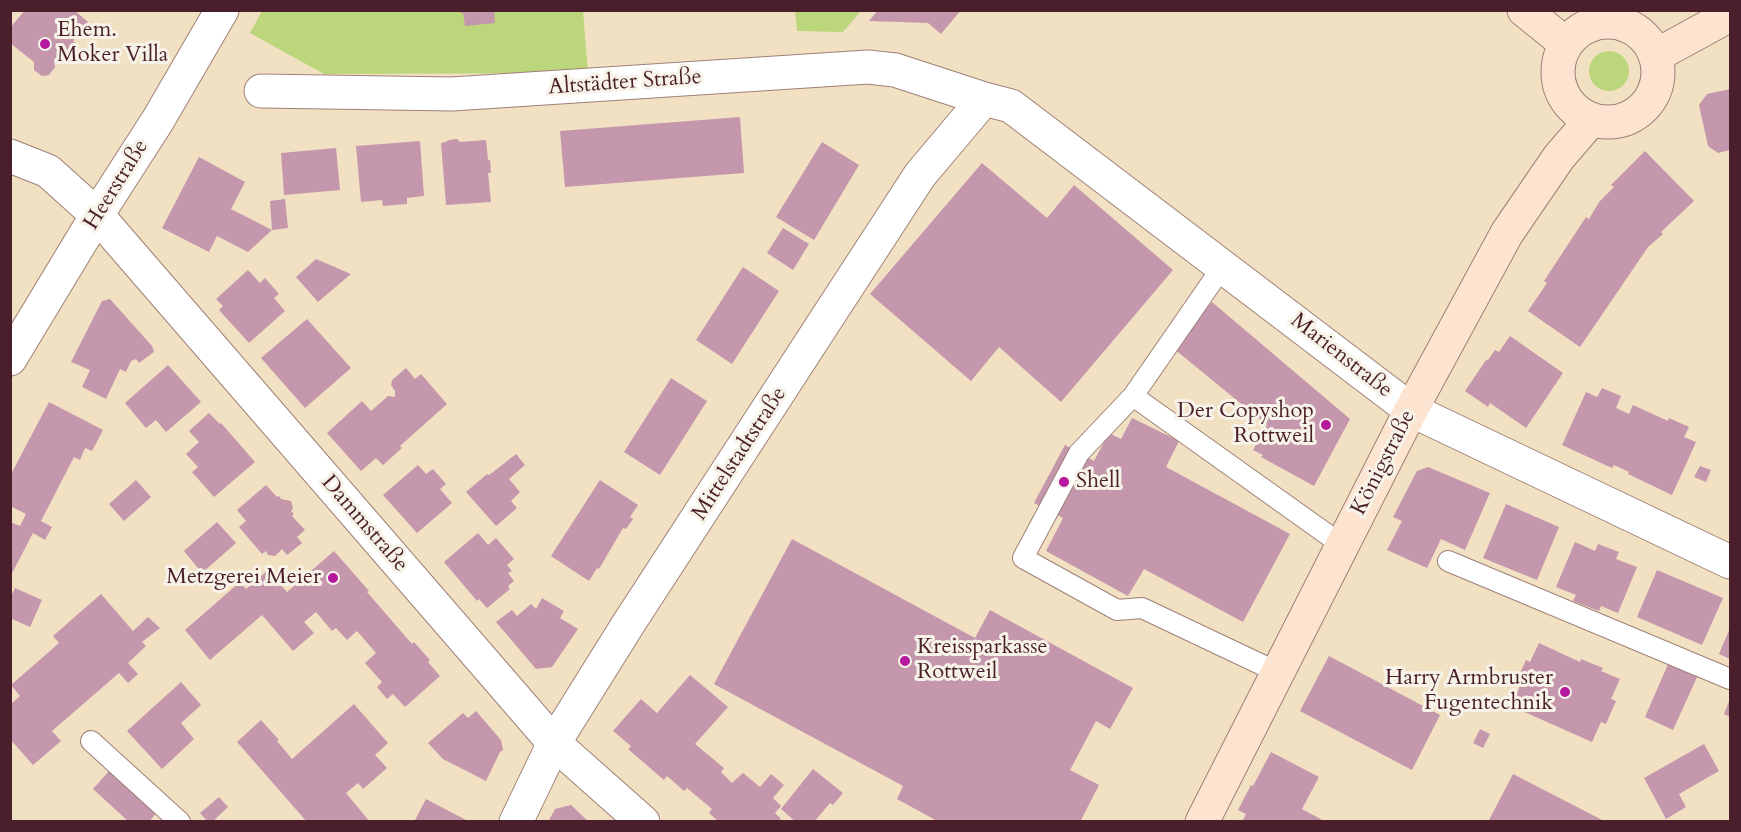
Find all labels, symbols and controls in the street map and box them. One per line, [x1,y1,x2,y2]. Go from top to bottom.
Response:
place label: Ehem. Moker Villa [57,18,168,70]
marker: Ehem. Moker Villa [38,37,52,51]
street label: Altstädter Straße [548,64,702,102]
street label: Heerstraße [79,135,155,235]
street label: Marienstraße [1285,308,1397,404]
street label: Mittelstadtstraße [687,382,793,526]
place label: Der Copyshop Rottweil [1177,399,1314,451]
street label: Königstraße [1346,406,1422,520]
marker: Der Copyshop Rottweil [1319,418,1333,432]
place label: Shell [1076,469,1120,495]
street label: Dammstraße [315,470,413,578]
marker: Shell [1057,475,1071,489]
place label: Metzgerei Meier [166,565,321,591]
marker: Metzgerei Meier [326,571,340,585]
place label: Kreissparkasse Rottweil [917,635,1048,686]
marker: Kreissparkasse Rottweil [898,654,912,668]
place label: Harry Armbruster Fugentechnik [1385,666,1553,718]
marker: Harry Armbruster Fugentechnik [1558,685,1572,699]

